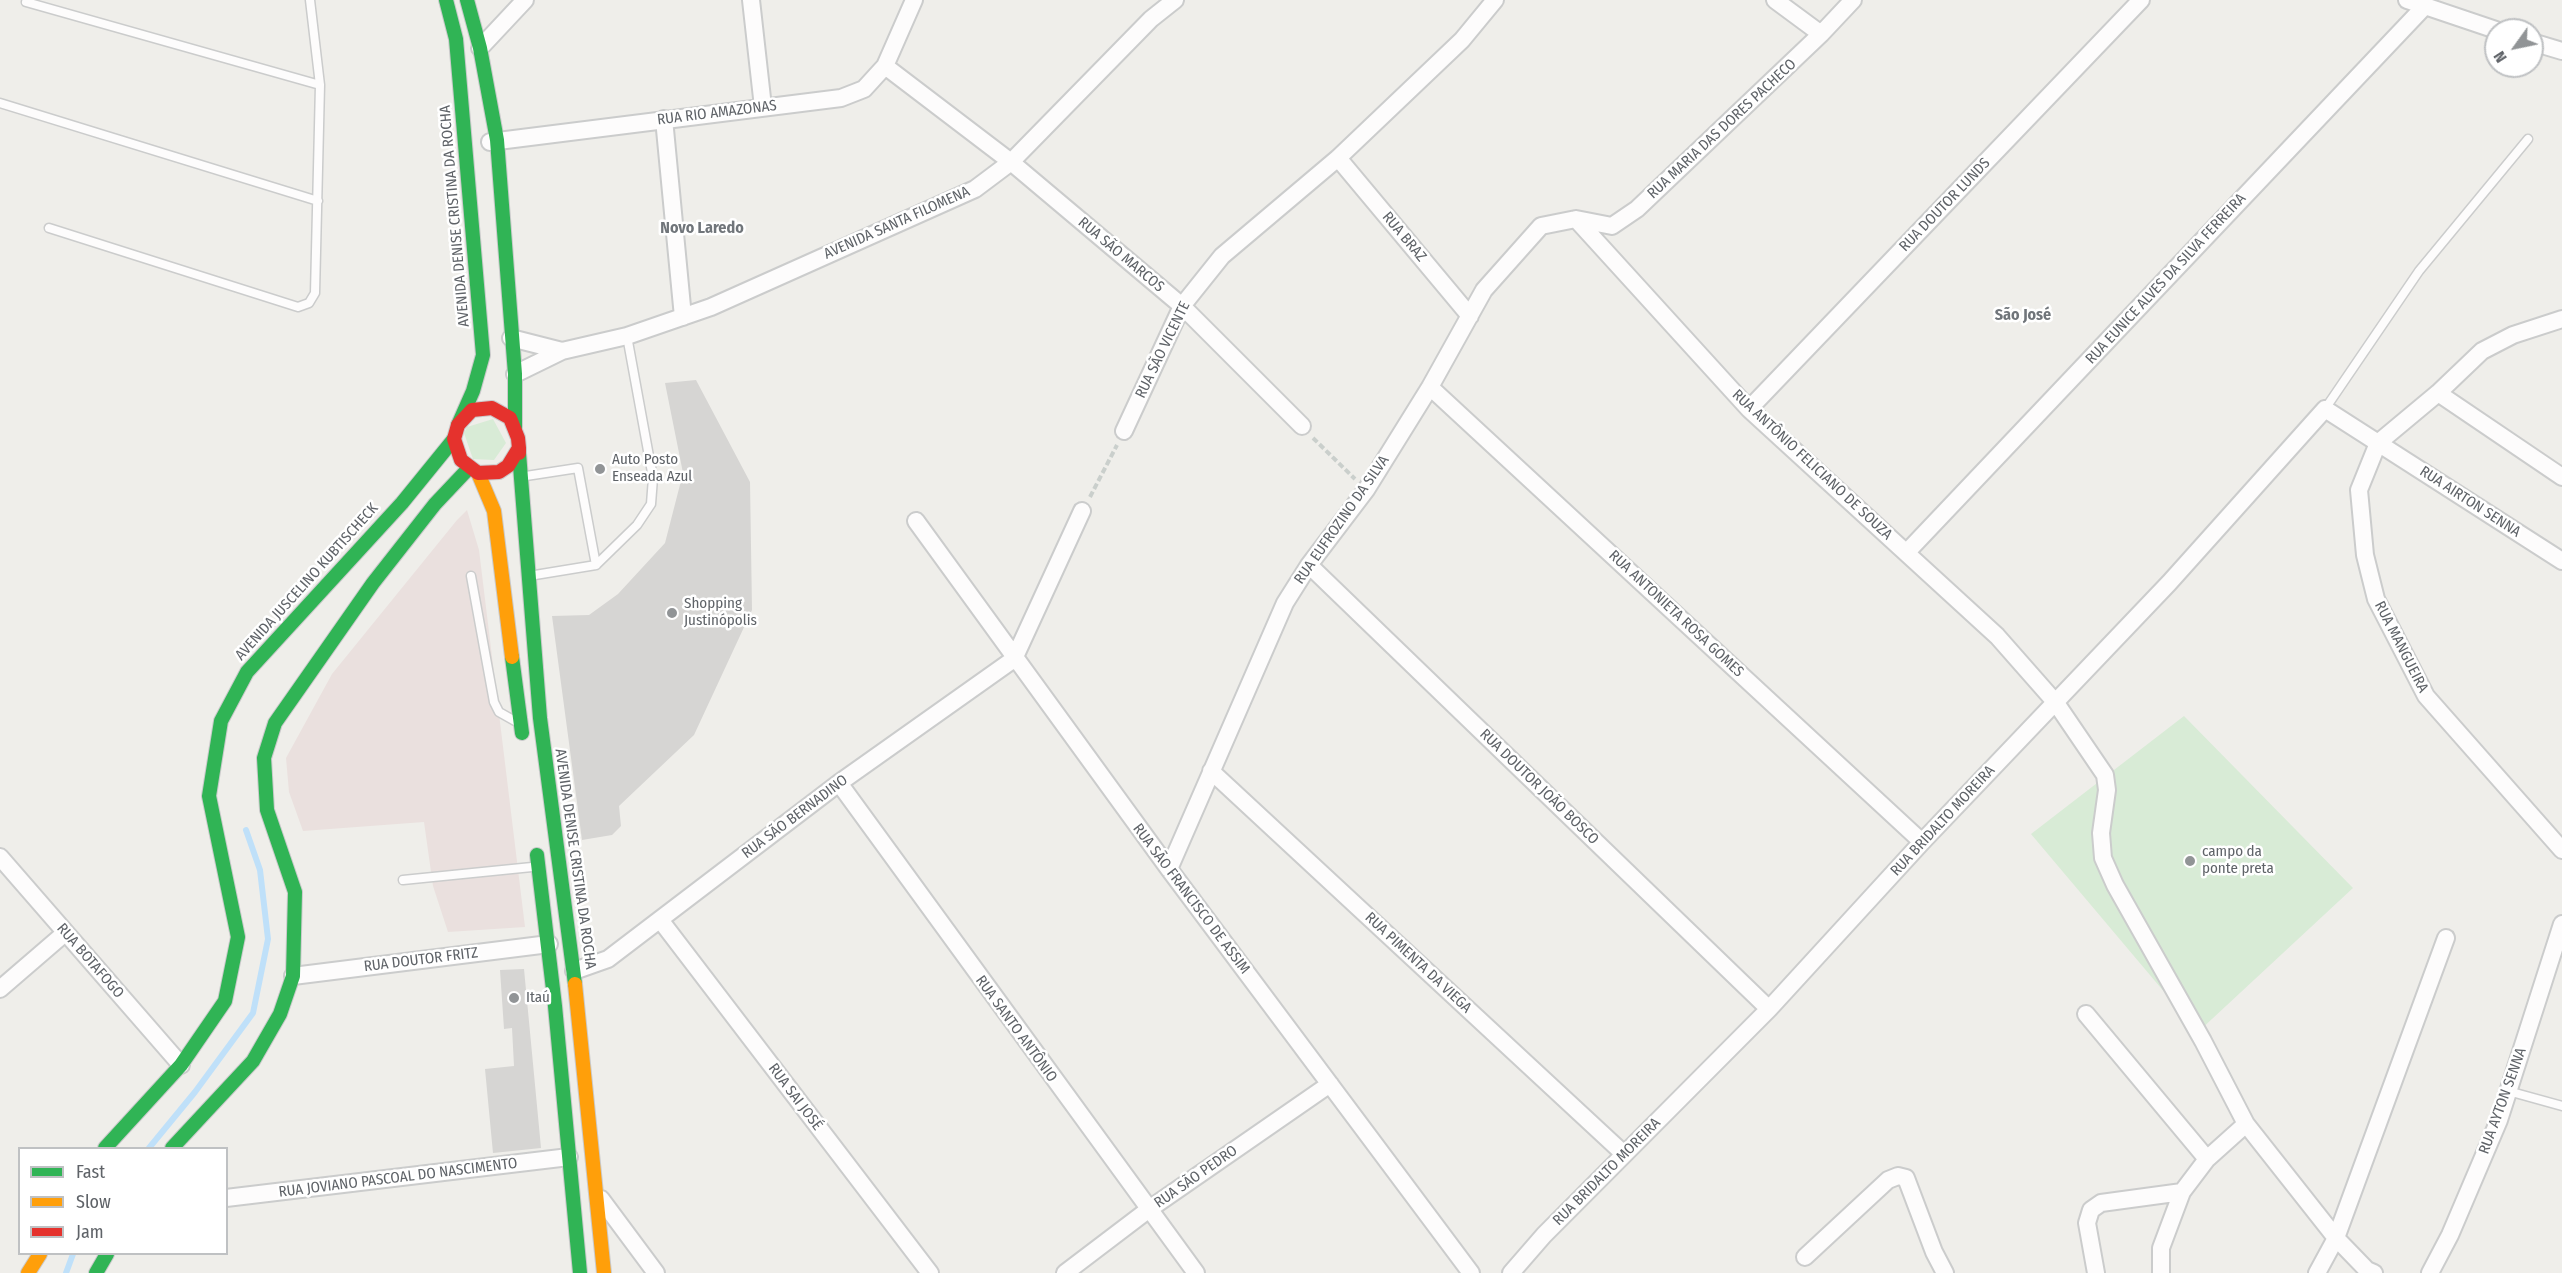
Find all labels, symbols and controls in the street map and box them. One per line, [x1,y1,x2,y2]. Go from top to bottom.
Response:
north arrow [2484,18,2544,78]
text: N [2490,48,2511,66]
street label: RUA MARIA DAS DORES PACHECO [1644,55,1800,203]
street label: RUA RIO AMAZONAS [656,97,778,129]
street label: AVENIDA DENISE CRISTINA DA ROCHA [436,104,474,328]
street label: RUA DOUTOR LUNDS [1896,154,1994,256]
street label: AVENIDA SANTA FILOMENA [821,183,973,263]
street label: RUA EUNICE ALVES DA SILVA FERREIRA [2082,190,2250,368]
street label: RUA BRAZ [1378,208,1430,266]
street label: RUA SÃO MARCOS [1074,214,1168,296]
district label: Novo Laredo [660,219,744,239]
street label: RUA SÃO VICENTE [1132,299,1194,401]
district label: São José [1995,306,2051,326]
street label: RUA ANTÔNIO FELICIANO DE SOUZA [1728,386,1896,544]
place label: Auto Posto Enseada Azul [612,451,692,486]
street label: RUA EUFROZINO DA SILVA [1291,452,1393,588]
marker: Auto Posto Enseada Azul [593,462,607,476]
street label: RUA AIRTON SENNA [2416,463,2524,541]
street label: AVENIDA JUSCELINO KUBTISCHECK [232,500,382,664]
street label: RUA ANTONIETA ROSA GOMES [1605,547,1747,681]
place label: Shopping Justinópolis [684,595,757,630]
street label: RUA MANGUEIRA [2370,598,2432,696]
marker: Shopping Justinópolis [665,606,679,620]
street label: RUA DOUTOR JOÃO BOSCO [1476,725,1602,849]
street label: AVENIDA DENISE CRISTINA DA ROCHA [551,748,599,970]
street label: RUA BRIDALTO MOREIRA [1887,762,1999,880]
street label: RUA SÃO BERNADINO [739,771,851,863]
street label: RUA SÃO FRANCISCO DE ASSIM [1129,820,1253,978]
place label: campo da ponte preta [2202,843,2274,878]
marker: campo da ponte preta [2183,854,2197,868]
street label: RUA PIMENTA DA VIEGA [1361,909,1475,1017]
street label: RUA BOTAFOGO [53,920,127,1002]
street label: RUA DOUTOR FRITZ [363,944,479,976]
street label: RUA SANTO ANTÔNIO [971,972,1061,1086]
place label: Itaú [526,989,550,1007]
marker: Itaú [507,991,521,1005]
street label: RUA AYTON SENNA [2475,1045,2531,1157]
street label: RUA SAI JOSÉ [764,1060,826,1134]
street label: RUA BRIDALTO MOREIRA [1549,1114,1665,1230]
street label: RUA SÃO PEDRO [1151,1142,1241,1212]
legend [18,1147,228,1255]
street label: RUA JOVIANO PASCOAL DO NASCIMENTO [278,1154,518,1202]
text: Fast [76,1161,105,1183]
text: Slow [76,1191,111,1213]
text: Jam [76,1221,104,1243]

